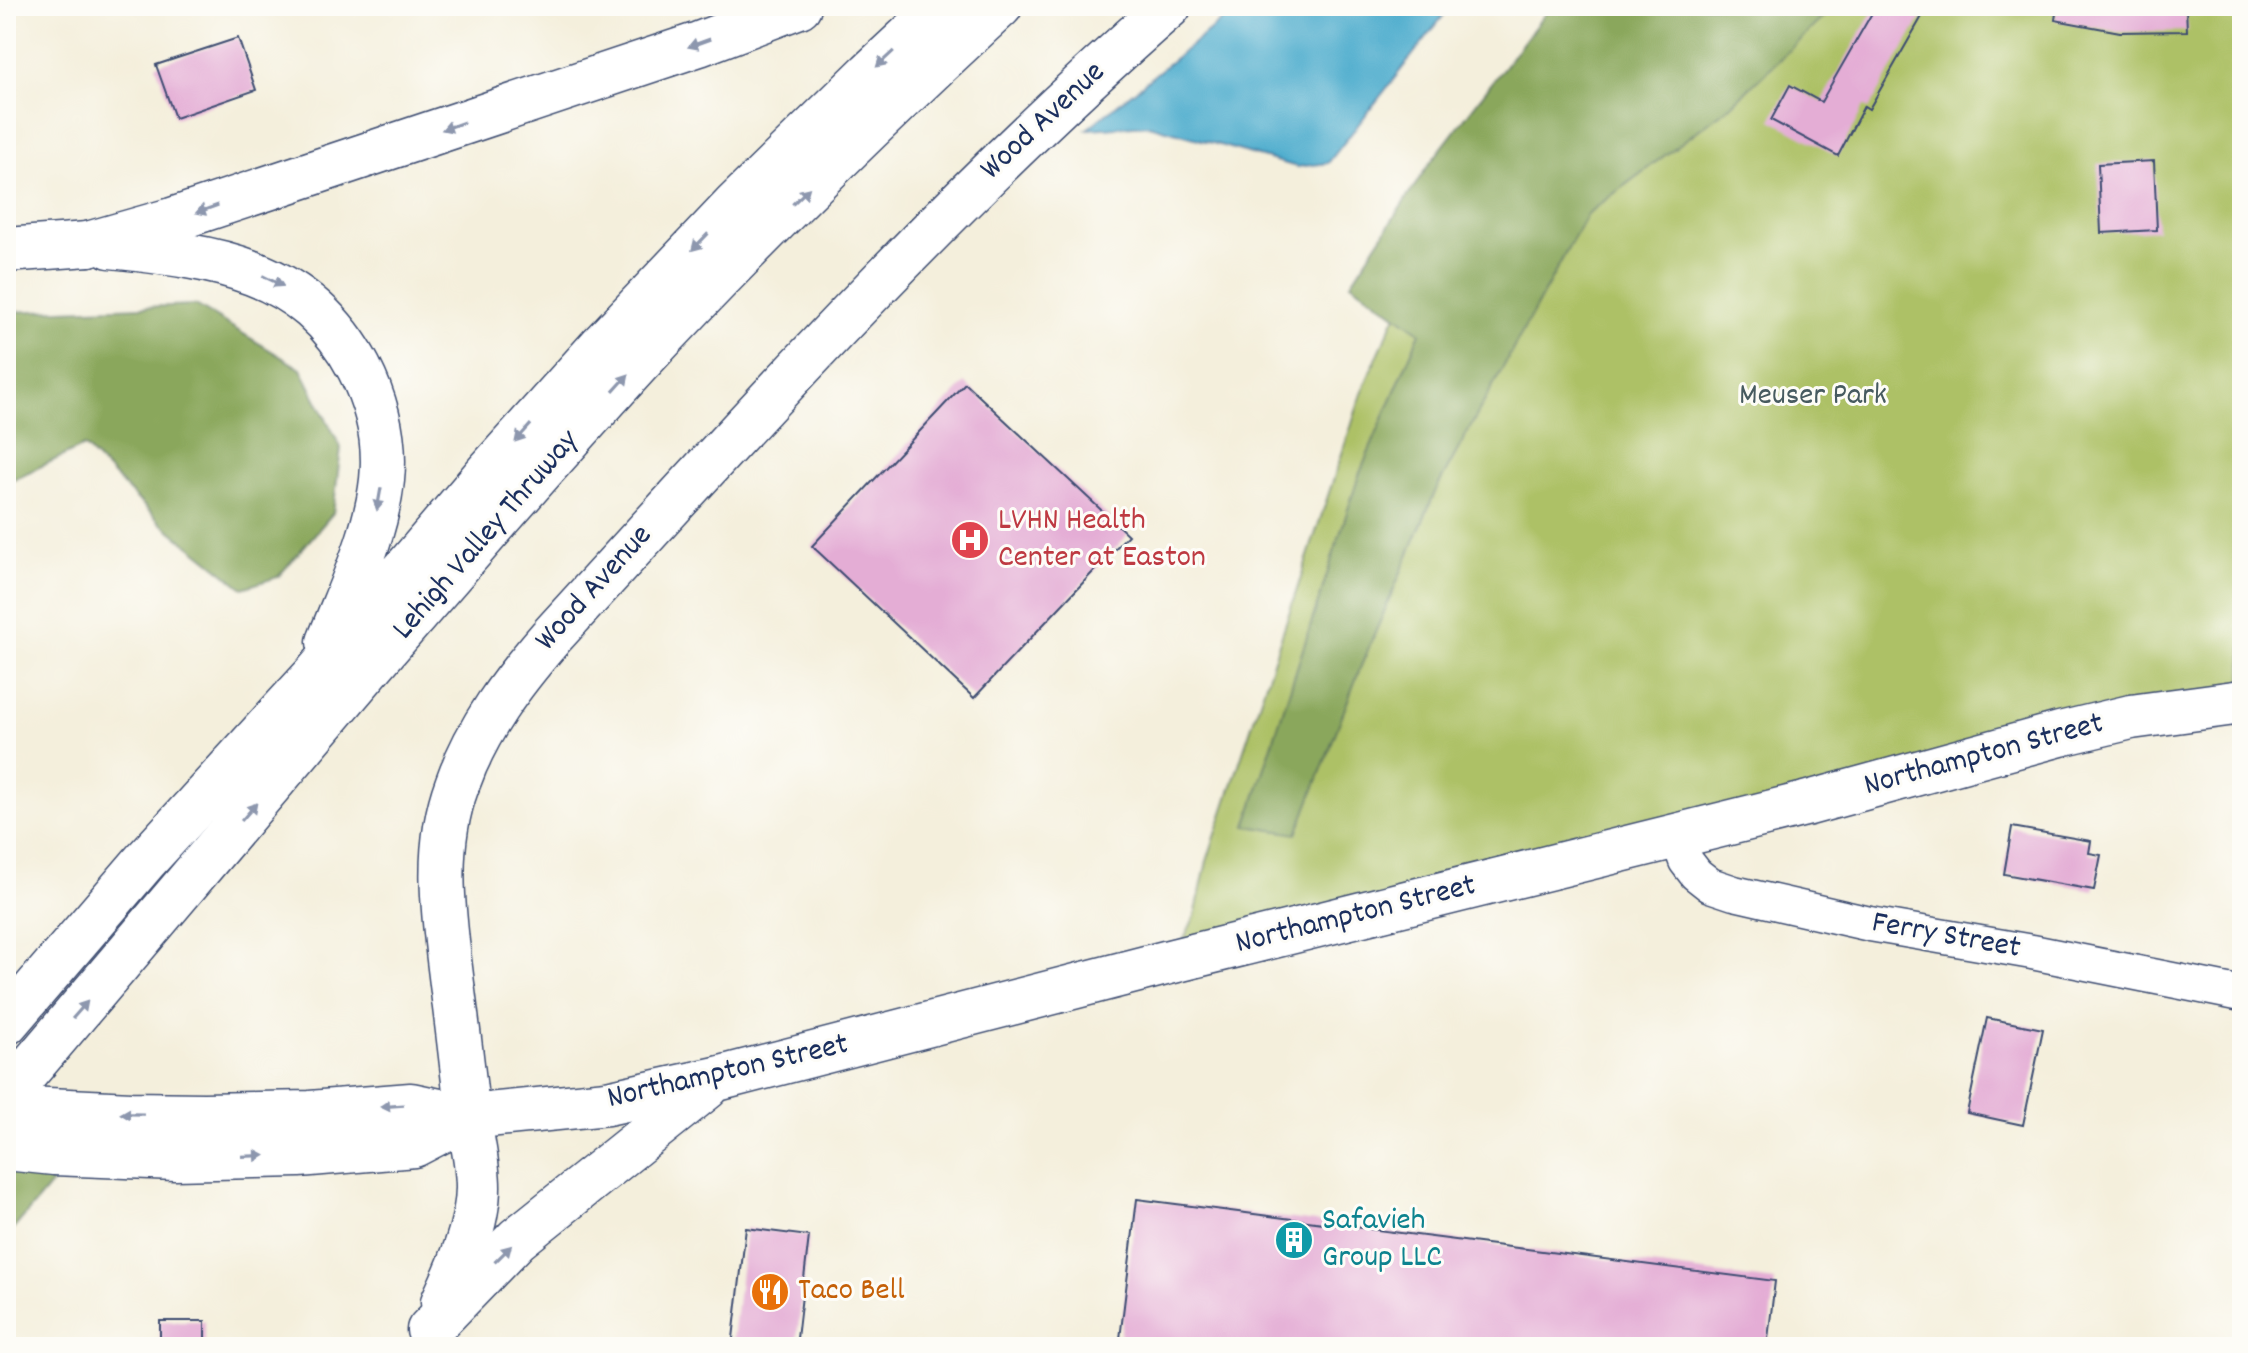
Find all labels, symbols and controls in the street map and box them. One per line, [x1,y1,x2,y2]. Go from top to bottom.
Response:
one-way arrow [687,37,711,50]
one-way arrow [875,49,894,67]
street label: Wood Avenue [971,52,1117,192]
one-way arrow [441,120,465,132]
one-way arrow [791,187,810,205]
one-way arrow [194,203,218,215]
one-way arrow [691,232,710,251]
one-way arrow [262,274,285,288]
one-way arrow [612,374,629,394]
park label: Meuser Park [1739,374,1887,420]
street label: Lehigh Valley Thruway [383,420,592,651]
one-way arrow [515,423,533,442]
one-way arrow [372,487,384,512]
place label: LVHN Health Center at Easton [998,499,1206,582]
street label: Wood Avenue [525,515,665,663]
hospital icon: LVHN Health Center at Easton [949,519,991,561]
street label: Northampton Street [1859,702,2109,810]
one-way arrow [239,802,257,822]
street label: Northampton Street [1231,864,1481,968]
street label: Ferry Street [1868,901,2024,973]
one-way arrow [71,1000,88,1020]
street label: Northampton Street [603,1023,853,1123]
one-way arrow [379,1100,404,1113]
one-way arrow [119,1108,144,1120]
one-way arrow [241,1150,266,1163]
place label: Safavieh Group LLC [1322,1199,1442,1282]
building icon: Safavieh Group LLC [1273,1219,1315,1261]
one-way arrow [493,1245,512,1264]
place label: Taco Bell [798,1269,905,1315]
restaurant icon: Taco Bell [749,1271,791,1313]

